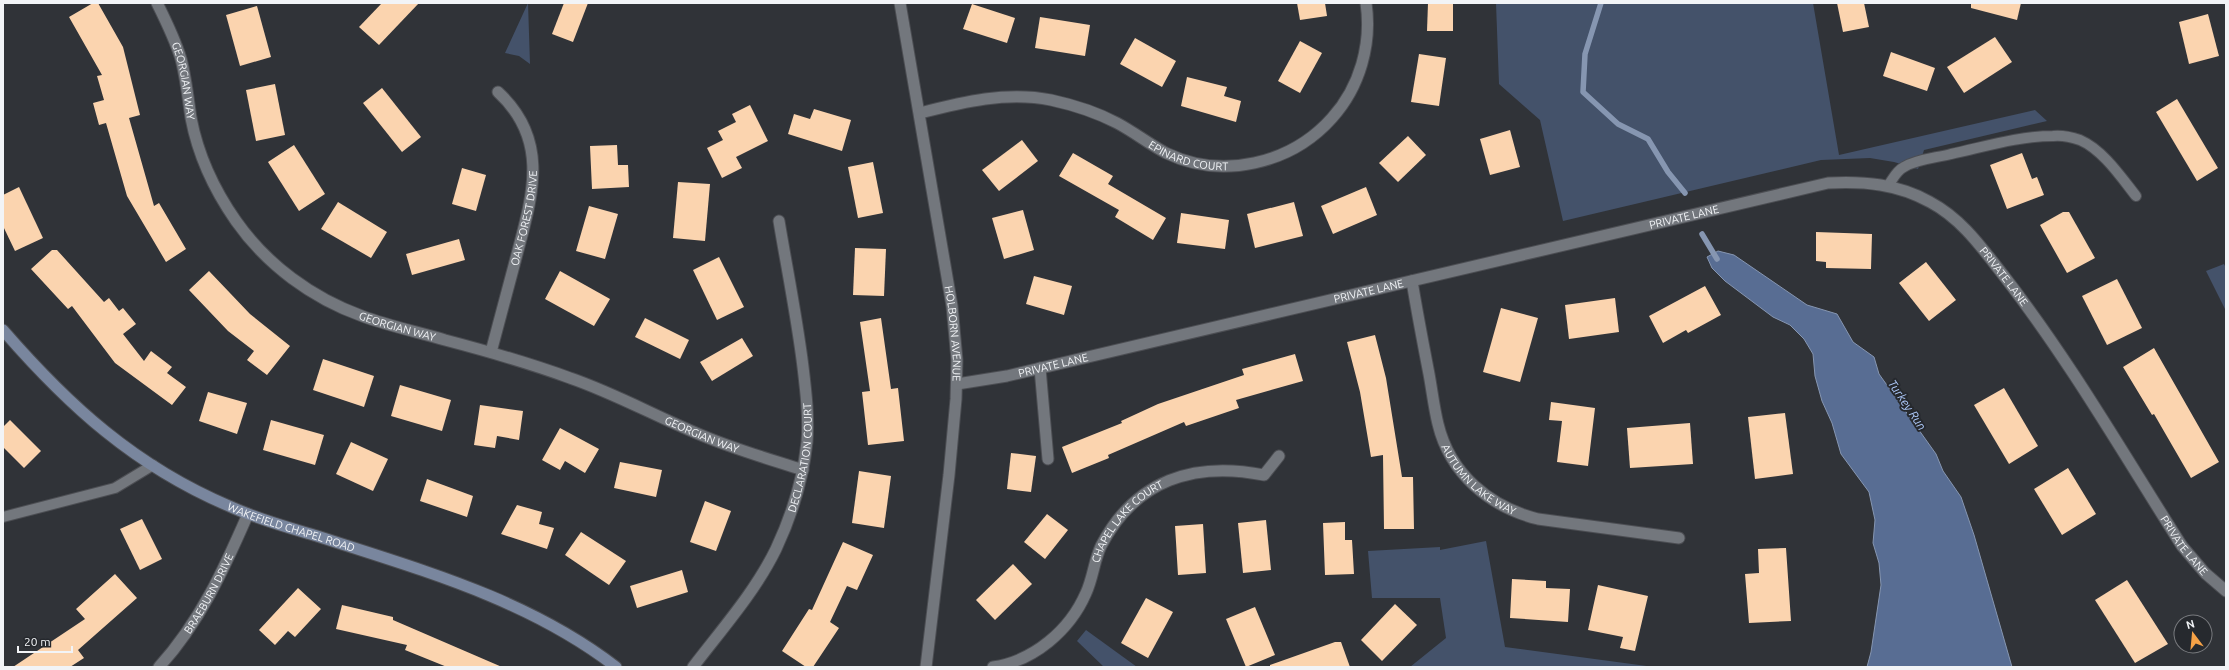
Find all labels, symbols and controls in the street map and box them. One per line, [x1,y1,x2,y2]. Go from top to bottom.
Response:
street label: GEORGIAN WAY [170,40,197,121]
street label: EPINARD COURT [1146,138,1228,172]
street label: OAK FOREST DRIVE [508,170,539,267]
street label: PRIVATE LANE [1648,203,1720,231]
street label: PRIVATE LANE [1978,244,2030,308]
street label: PRIVATE LANE [1332,277,1405,305]
street label: HOLBORN AVENUE [943,285,963,381]
street label: GEORGIAN WAY [357,309,438,343]
street label: PRIVATE LANE [1017,351,1089,379]
water label: Turkey Run [1886,377,1929,432]
street label: DECLARATION COURT [785,403,814,514]
street label: GEORGIAN WAY [663,414,741,455]
street label: AUTUMN LAKE WAY [1440,442,1518,517]
street label: CHAPEL LAKE COURT [1089,478,1165,564]
street label: WAKEFIELD CHAPEL ROAD [226,500,357,554]
street label: PRIVATE LANE [2158,513,2210,578]
street label: BRAEBURN DRIVE [181,551,236,636]
north arrow [2173,614,2213,654]
text: N [2185,617,2196,631]
scale bar [18,628,72,654]
text: 20 m [24,635,51,648]

